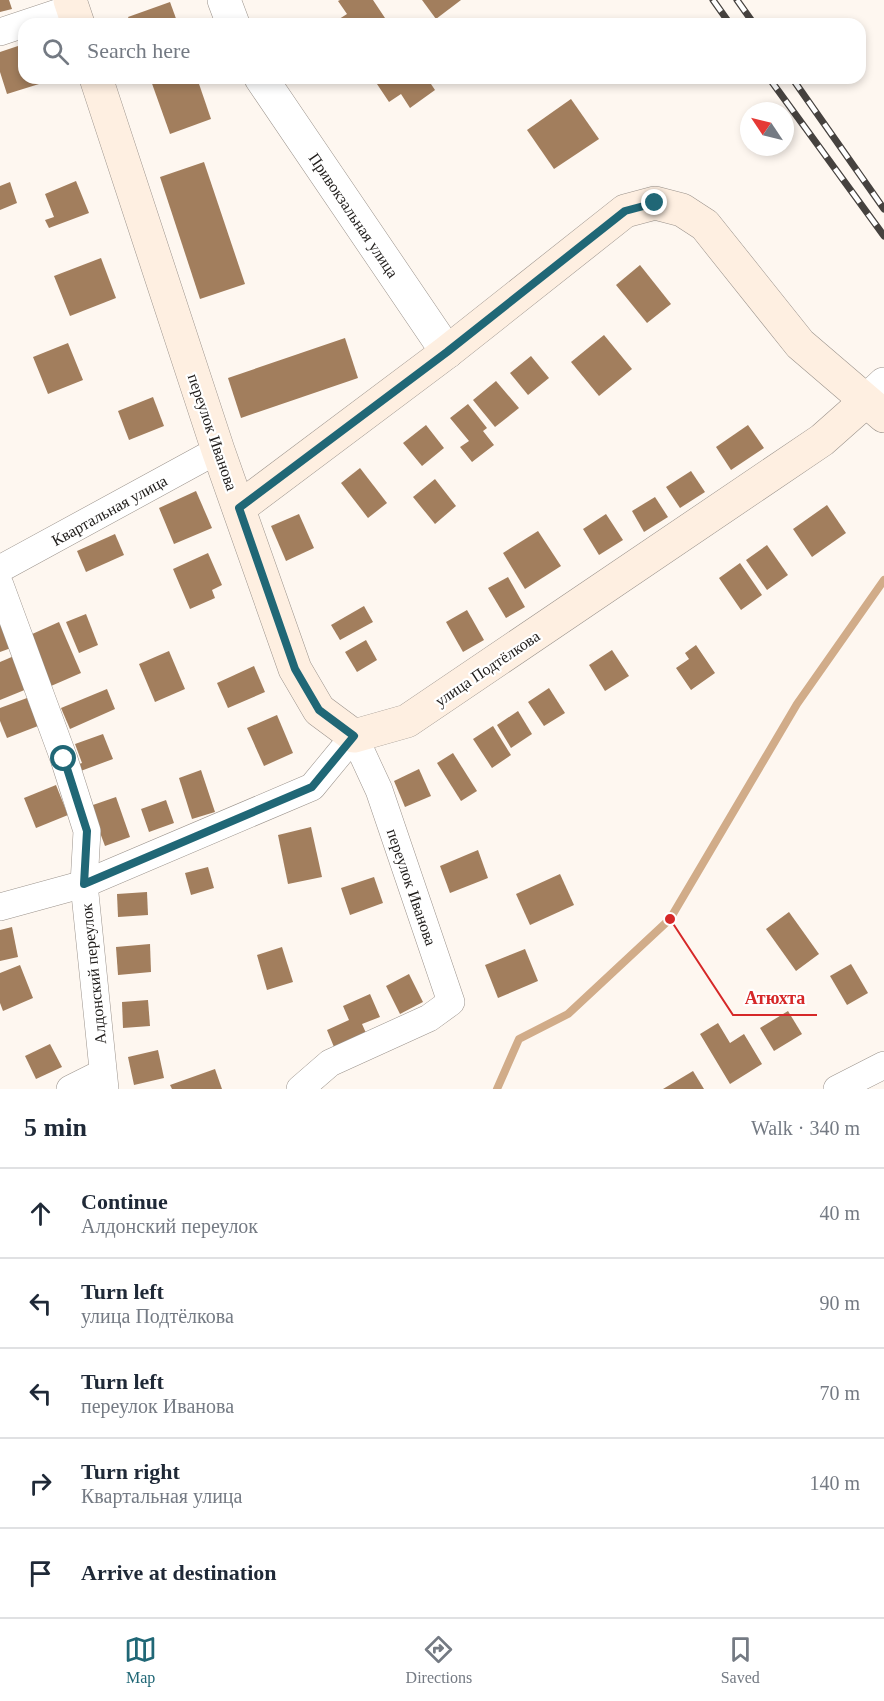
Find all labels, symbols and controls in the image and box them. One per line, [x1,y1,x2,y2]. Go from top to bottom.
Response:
search box [18,18,866,84]
icon: search [39,35,72,68]
text: Search here [87,38,190,63]
north arrow [740,102,794,156]
street label: Привокзальная улица [305,150,402,281]
route end [641,189,667,215]
street label: переулок Иванова [184,372,240,493]
street label: Квартальная улица [49,472,170,550]
street label: улица Подтёлкова [432,627,543,710]
route start [50,745,76,771]
street label: переулок Иванова [383,827,439,948]
street label: Алдонский переулок [78,902,110,1045]
callout: Атюхта [733,979,817,1015]
text: Атюхта [745,988,805,1008]
text: 5 min [24,1113,87,1142]
text: Walk · 340 m [751,1117,860,1139]
text: Continue [81,1189,168,1214]
icon: ahead [24,1197,57,1230]
text: 40 m [819,1202,860,1224]
text: Алдонский переулок [81,1215,258,1237]
text: Turn left [81,1279,164,1304]
icon: left [24,1287,57,1320]
text: 90 m [819,1292,860,1314]
text: улица Подтёлкова [81,1305,234,1327]
text: Turn left [81,1369,164,1394]
icon: left [24,1377,57,1410]
text: 70 m [819,1382,860,1404]
text: переулок Иванова [81,1395,234,1417]
text: Turn right [81,1459,180,1484]
icon: right [24,1467,57,1500]
text: 140 m [809,1472,860,1494]
text: Квартальная улица [81,1485,242,1507]
icon: arrive [24,1557,57,1590]
text: Arrive at destination [81,1560,277,1585]
tab: Map [124,1633,157,1687]
tab: Directions [406,1633,472,1687]
tab: Saved [721,1633,760,1687]

